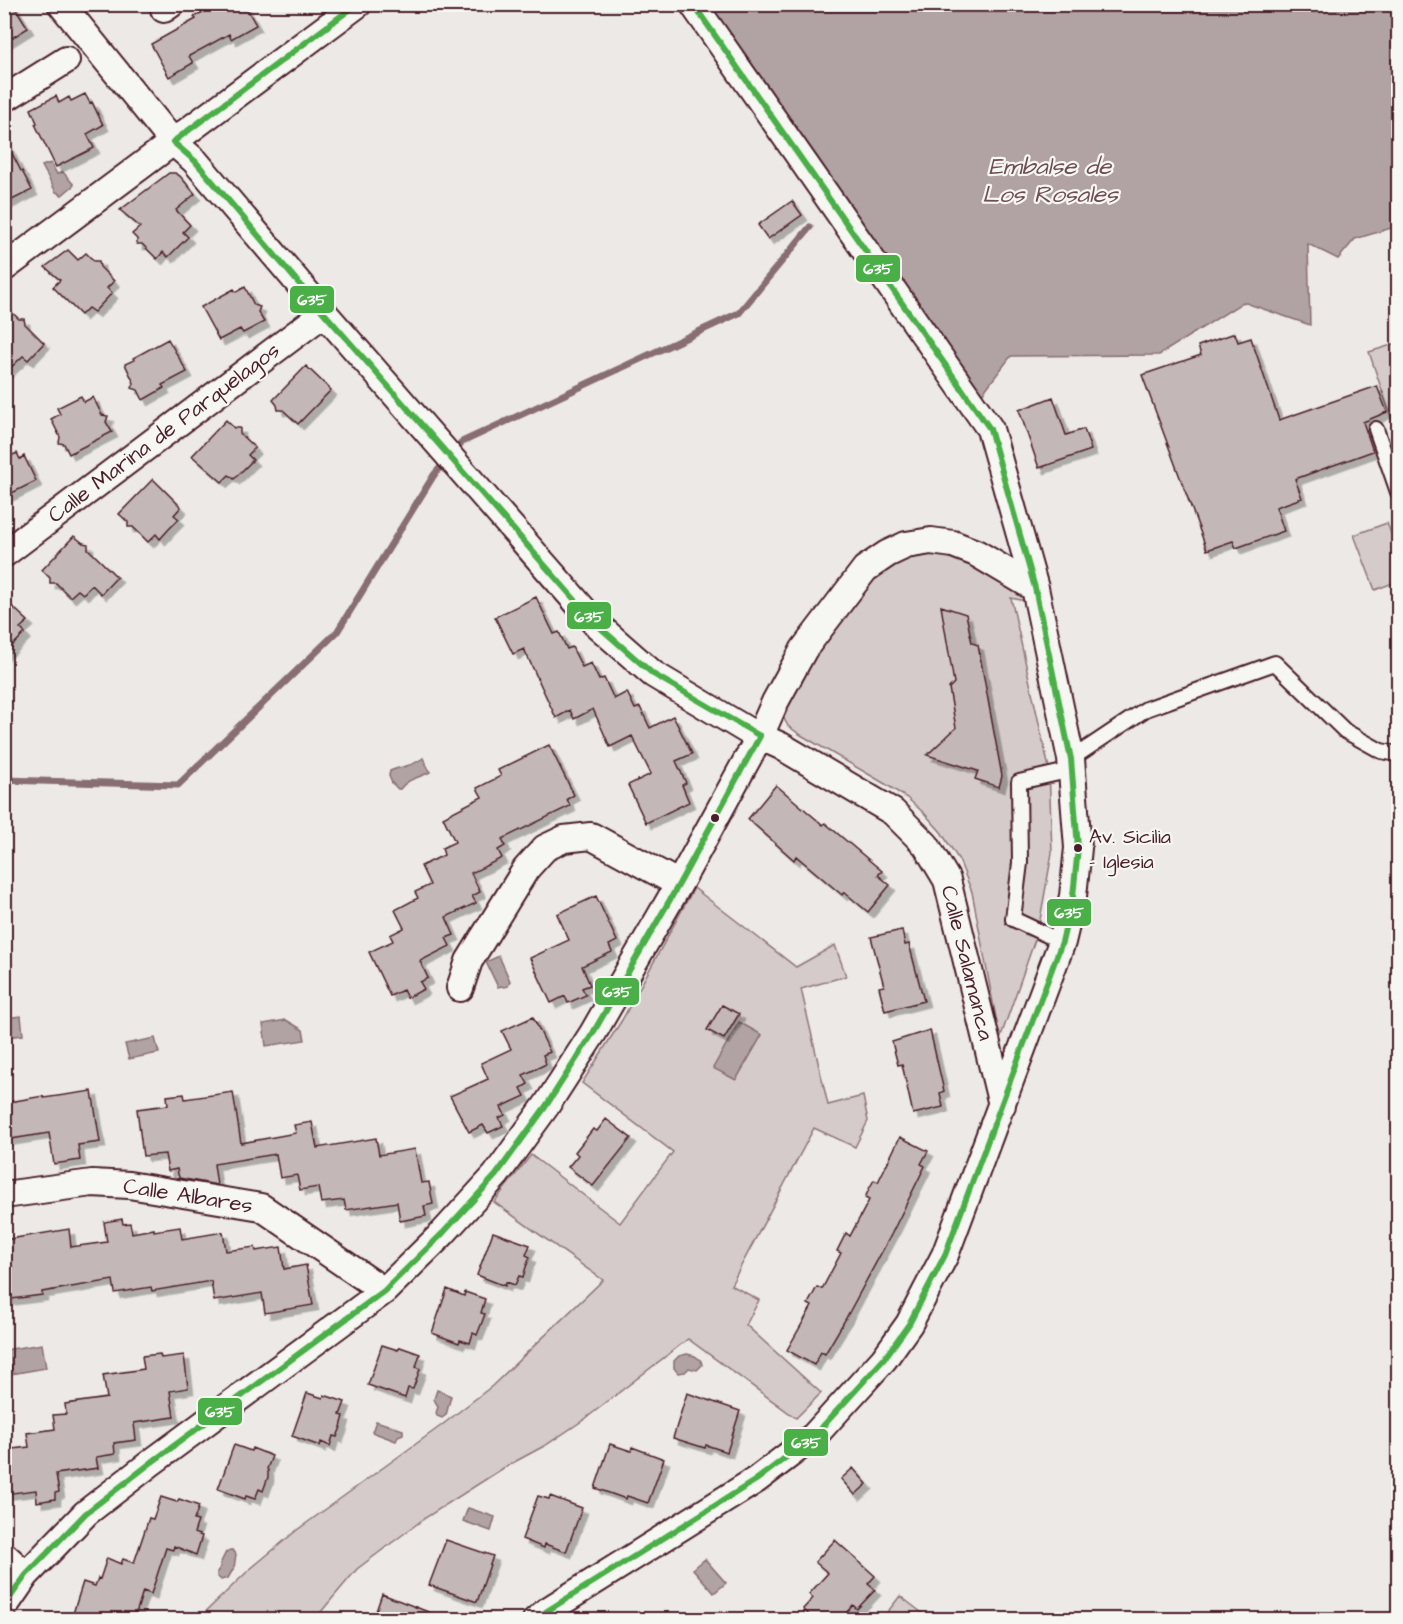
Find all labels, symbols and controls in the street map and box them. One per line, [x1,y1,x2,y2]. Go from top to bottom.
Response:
water label: Embalse de Los Rosales [982,150,1120,212]
line badge: 635 [855,254,901,283]
text: 635 [863,258,893,280]
line badge: 635 [289,285,335,314]
text: 635 [297,289,327,311]
street label: Calle Marina de Parquelagos [42,335,287,531]
line badge: 635 [566,601,612,630]
text: 635 [574,606,604,628]
unlabelled marker [709,812,721,824]
place label: Av. Sicilia - Iglesia [1089,823,1171,877]
marker: Av. Sicilia - Iglesia [1072,842,1084,854]
street label: Calle Salamanca [933,882,1001,1044]
line badge: 635 [1046,898,1092,927]
text: 635 [1054,902,1084,924]
line badge: 635 [594,977,640,1006]
text: 635 [602,981,632,1003]
street label: Calle Albares [121,1170,255,1222]
line badge: 635 [197,1397,243,1426]
text: 635 [205,1401,235,1423]
line badge: 635 [783,1428,829,1457]
text: 635 [791,1432,821,1454]

